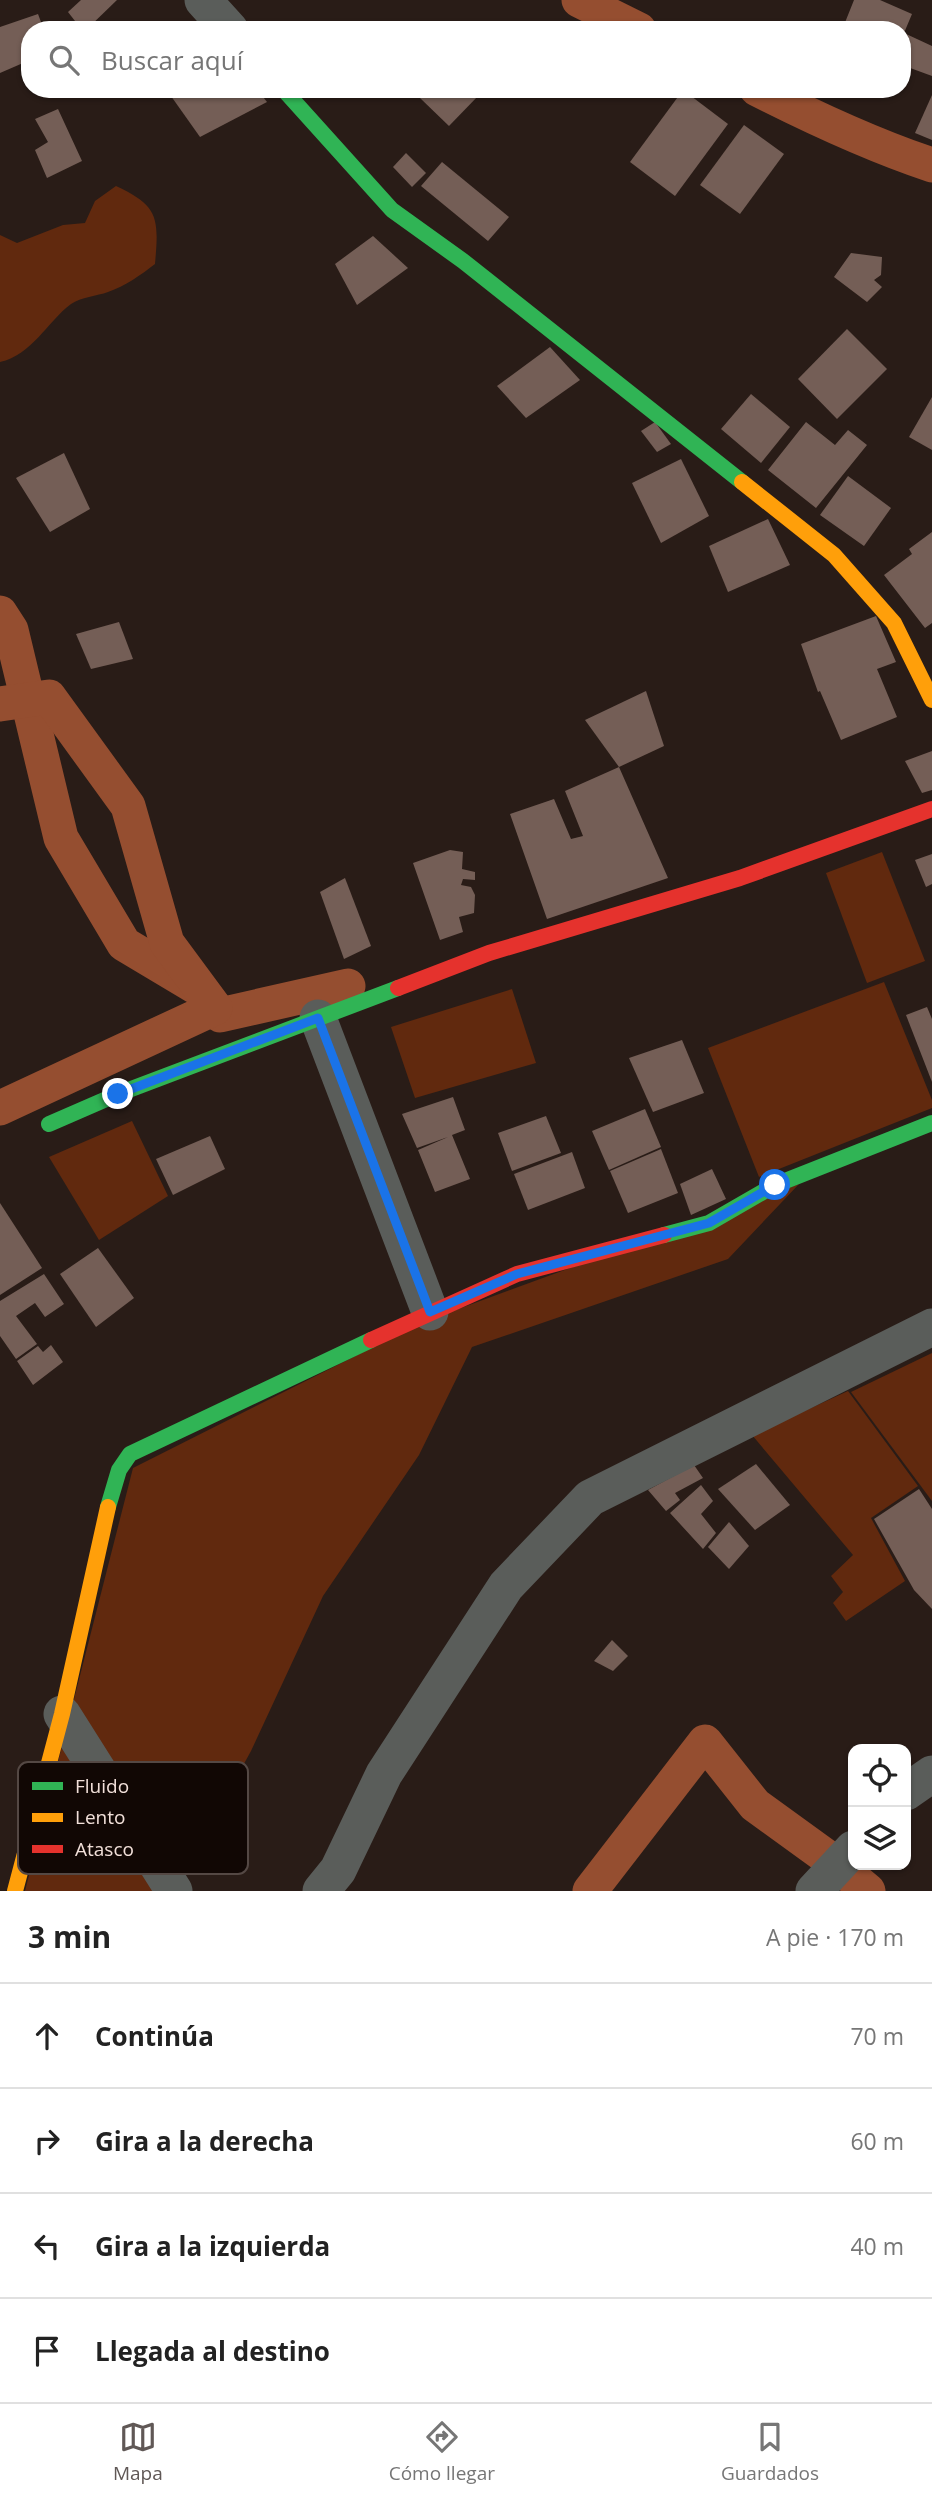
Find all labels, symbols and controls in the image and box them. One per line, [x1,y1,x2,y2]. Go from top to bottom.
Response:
search box [21,21,911,98]
icon: search [45,41,83,79]
text: Buscar aquí [101,42,243,78]
route end [102,1078,133,1109]
route start [759,1169,790,1200]
map controls [848,1744,911,1870]
button: locate [848,1744,911,1807]
legend [18,1762,248,1874]
text: Fluido [75,1773,129,1799]
text: Lento [75,1804,125,1830]
button: layers [848,1807,911,1870]
text: Atasco [75,1836,134,1862]
text: 3 min [28,1916,111,1957]
text: A pie · 170 m [766,1921,904,1953]
icon: ahead [28,2017,66,2055]
text: Continúa [95,2018,214,2054]
text: 70 m [850,2020,904,2052]
icon: right [28,2122,66,2160]
text: Gira a la derecha [95,2123,314,2159]
text: 60 m [850,2125,904,2157]
icon: left [28,2227,66,2265]
text: Gira a la izquierda [95,2228,330,2264]
text: 40 m [850,2230,904,2262]
icon: arrive [28,2332,66,2370]
text: Llegada al destino [95,2333,330,2369]
tab: Mapa [113,2418,163,2486]
tab: Cómo llegar [389,2418,495,2486]
tab: Guardados [721,2418,819,2486]

